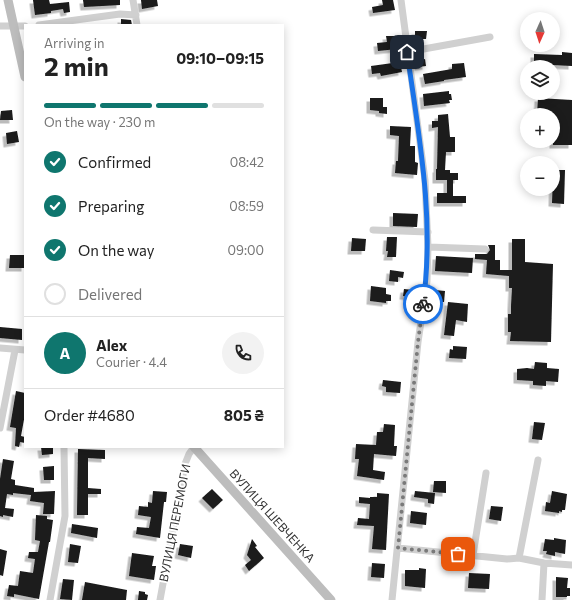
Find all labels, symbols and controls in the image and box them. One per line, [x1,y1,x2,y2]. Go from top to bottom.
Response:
north arrow [520,12,560,52]
map controls [520,12,560,196]
text: Arriving in [44,35,104,51]
pin [390,35,424,69]
icon: home [396,41,418,63]
text: 09:10–09:15 [176,49,264,67]
text: 2 min [44,50,109,81]
button: layers [520,60,560,100]
button: + [520,108,560,148]
text: On the way · 230 m [44,114,155,130]
icon: check [44,151,66,173]
text: Confirmed [78,153,151,171]
text: 08:42 [230,154,264,170]
button: − [520,156,560,196]
icon: check [44,195,66,217]
text: Preparing [78,197,144,215]
text: 08:59 [229,198,264,214]
icon: check [44,239,66,261]
text: On the way [78,241,155,259]
text: 09:00 [228,242,264,258]
courier [403,284,443,324]
text: Delivered [78,285,142,303]
icon: bike [412,293,434,315]
button: phone [222,332,264,374]
text: Alex [96,336,127,354]
text: A [60,344,70,362]
text: Courier · 4.4 [96,354,167,370]
text: Order #4680 [44,406,135,424]
text: 805 ₴ [224,406,264,424]
street label: ВУЛИЦЯ ПЕРЕМОГИ [156,463,192,583]
street label: ВУЛИЦЯ ШЕВЧЕНКА [227,466,318,565]
pin [441,537,475,571]
icon: bag [447,543,469,565]

